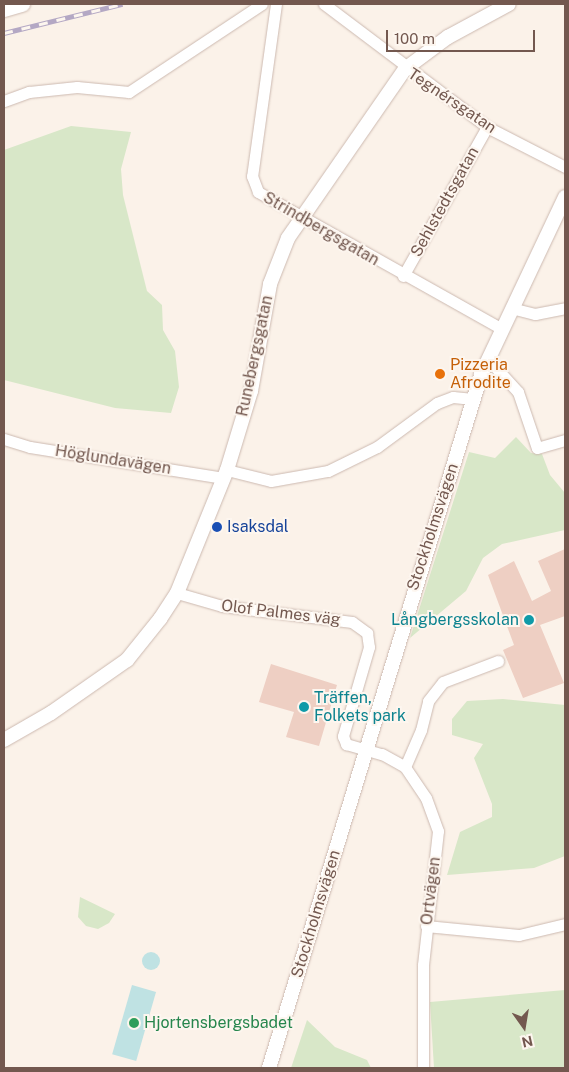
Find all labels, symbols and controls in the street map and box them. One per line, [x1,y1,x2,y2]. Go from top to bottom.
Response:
scale bar [389,20,538,52]
text: 100 m [394,30,435,47]
street label: Tegnérsgatan [404,64,500,138]
street label: Sehlstedtsgatan [407,144,483,260]
street label: Strindbergsgatan [260,188,382,270]
street label: Runebergsgatan [233,294,277,418]
place label: Pizzeria Afrodite [450,355,511,393]
marker: Pizzeria Afrodite [434,368,446,380]
street label: Höglundavägen [54,441,172,479]
street label: Stockholmsvägen [403,461,463,593]
place label: Isaksdal [227,517,289,537]
marker: Isaksdal [211,521,223,533]
street label: Olof Palmes väg [220,596,342,630]
place label: Långbergsskolan [391,610,519,630]
marker: Långbergsskolan [523,614,535,626]
place label: Träffen, Folkets park [314,688,406,726]
marker: Träffen, Folkets park [298,701,310,713]
street label: Stockholmsvägen [287,848,345,980]
street label: Ortvägen [417,856,445,926]
north arrow [499,1002,549,1052]
place label: Hjortensbergsbadet [144,1013,293,1033]
marker: Hjortensbergsbadet [128,1017,140,1029]
text: N [520,1033,535,1051]

